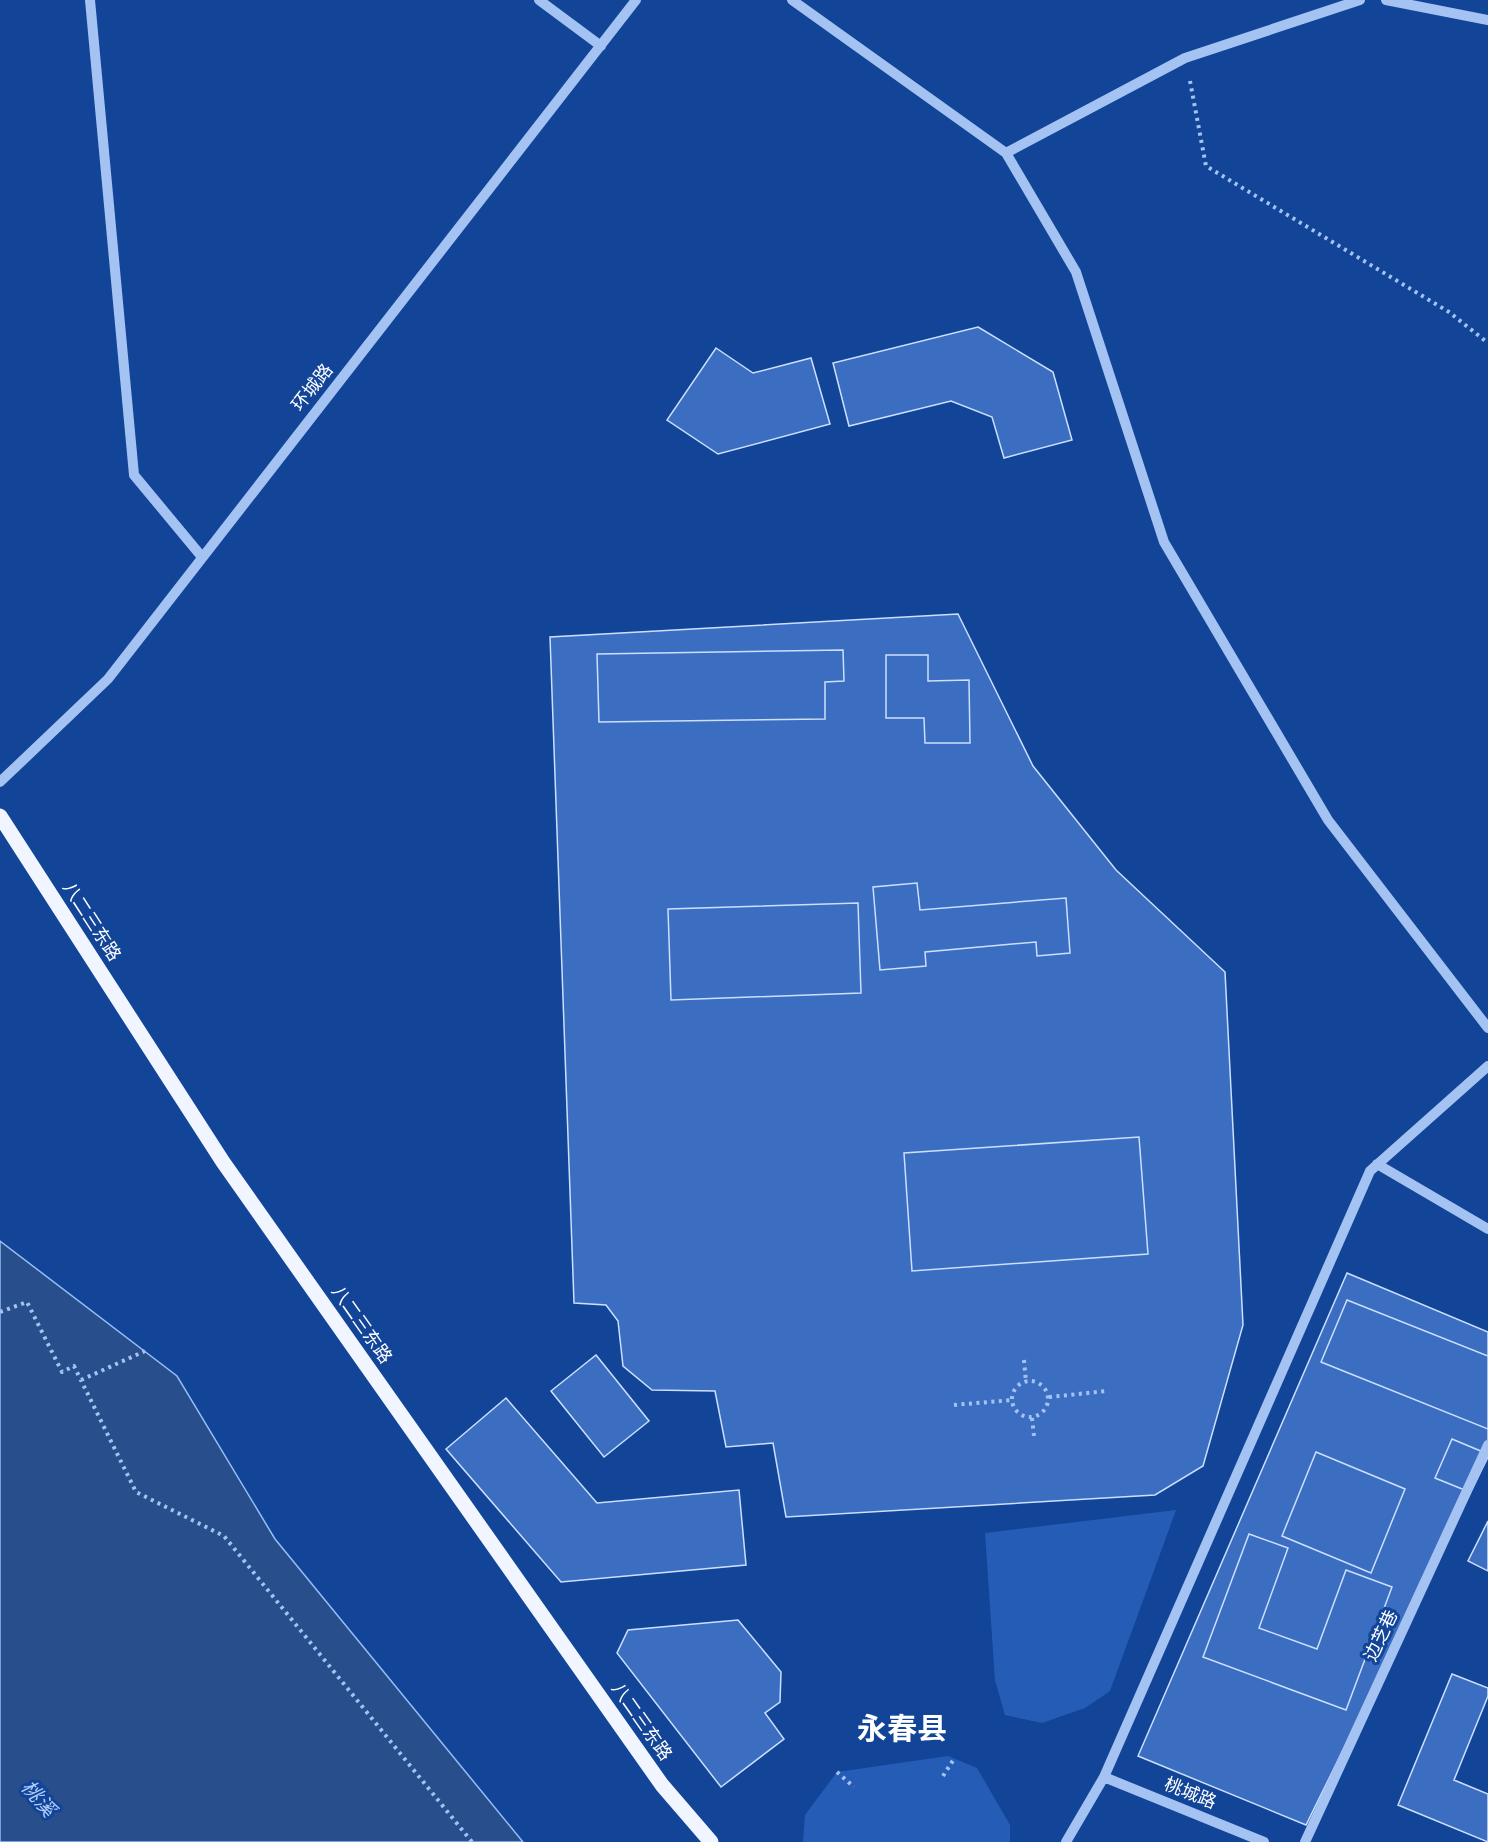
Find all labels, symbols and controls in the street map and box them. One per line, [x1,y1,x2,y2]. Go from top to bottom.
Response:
street label: 环城路 [288,360,337,415]
street label: 八二三东路 [59,878,125,965]
street label: 八二三东路 [328,1282,396,1367]
street label: 边芝巷 [1361,1607,1402,1664]
street label: 八二三东路 [608,1679,676,1764]
district label: 永春县 [857,1713,947,1745]
street label: 桃城路 [1162,1774,1219,1812]
water label: 桃溪 [17,1777,61,1822]

